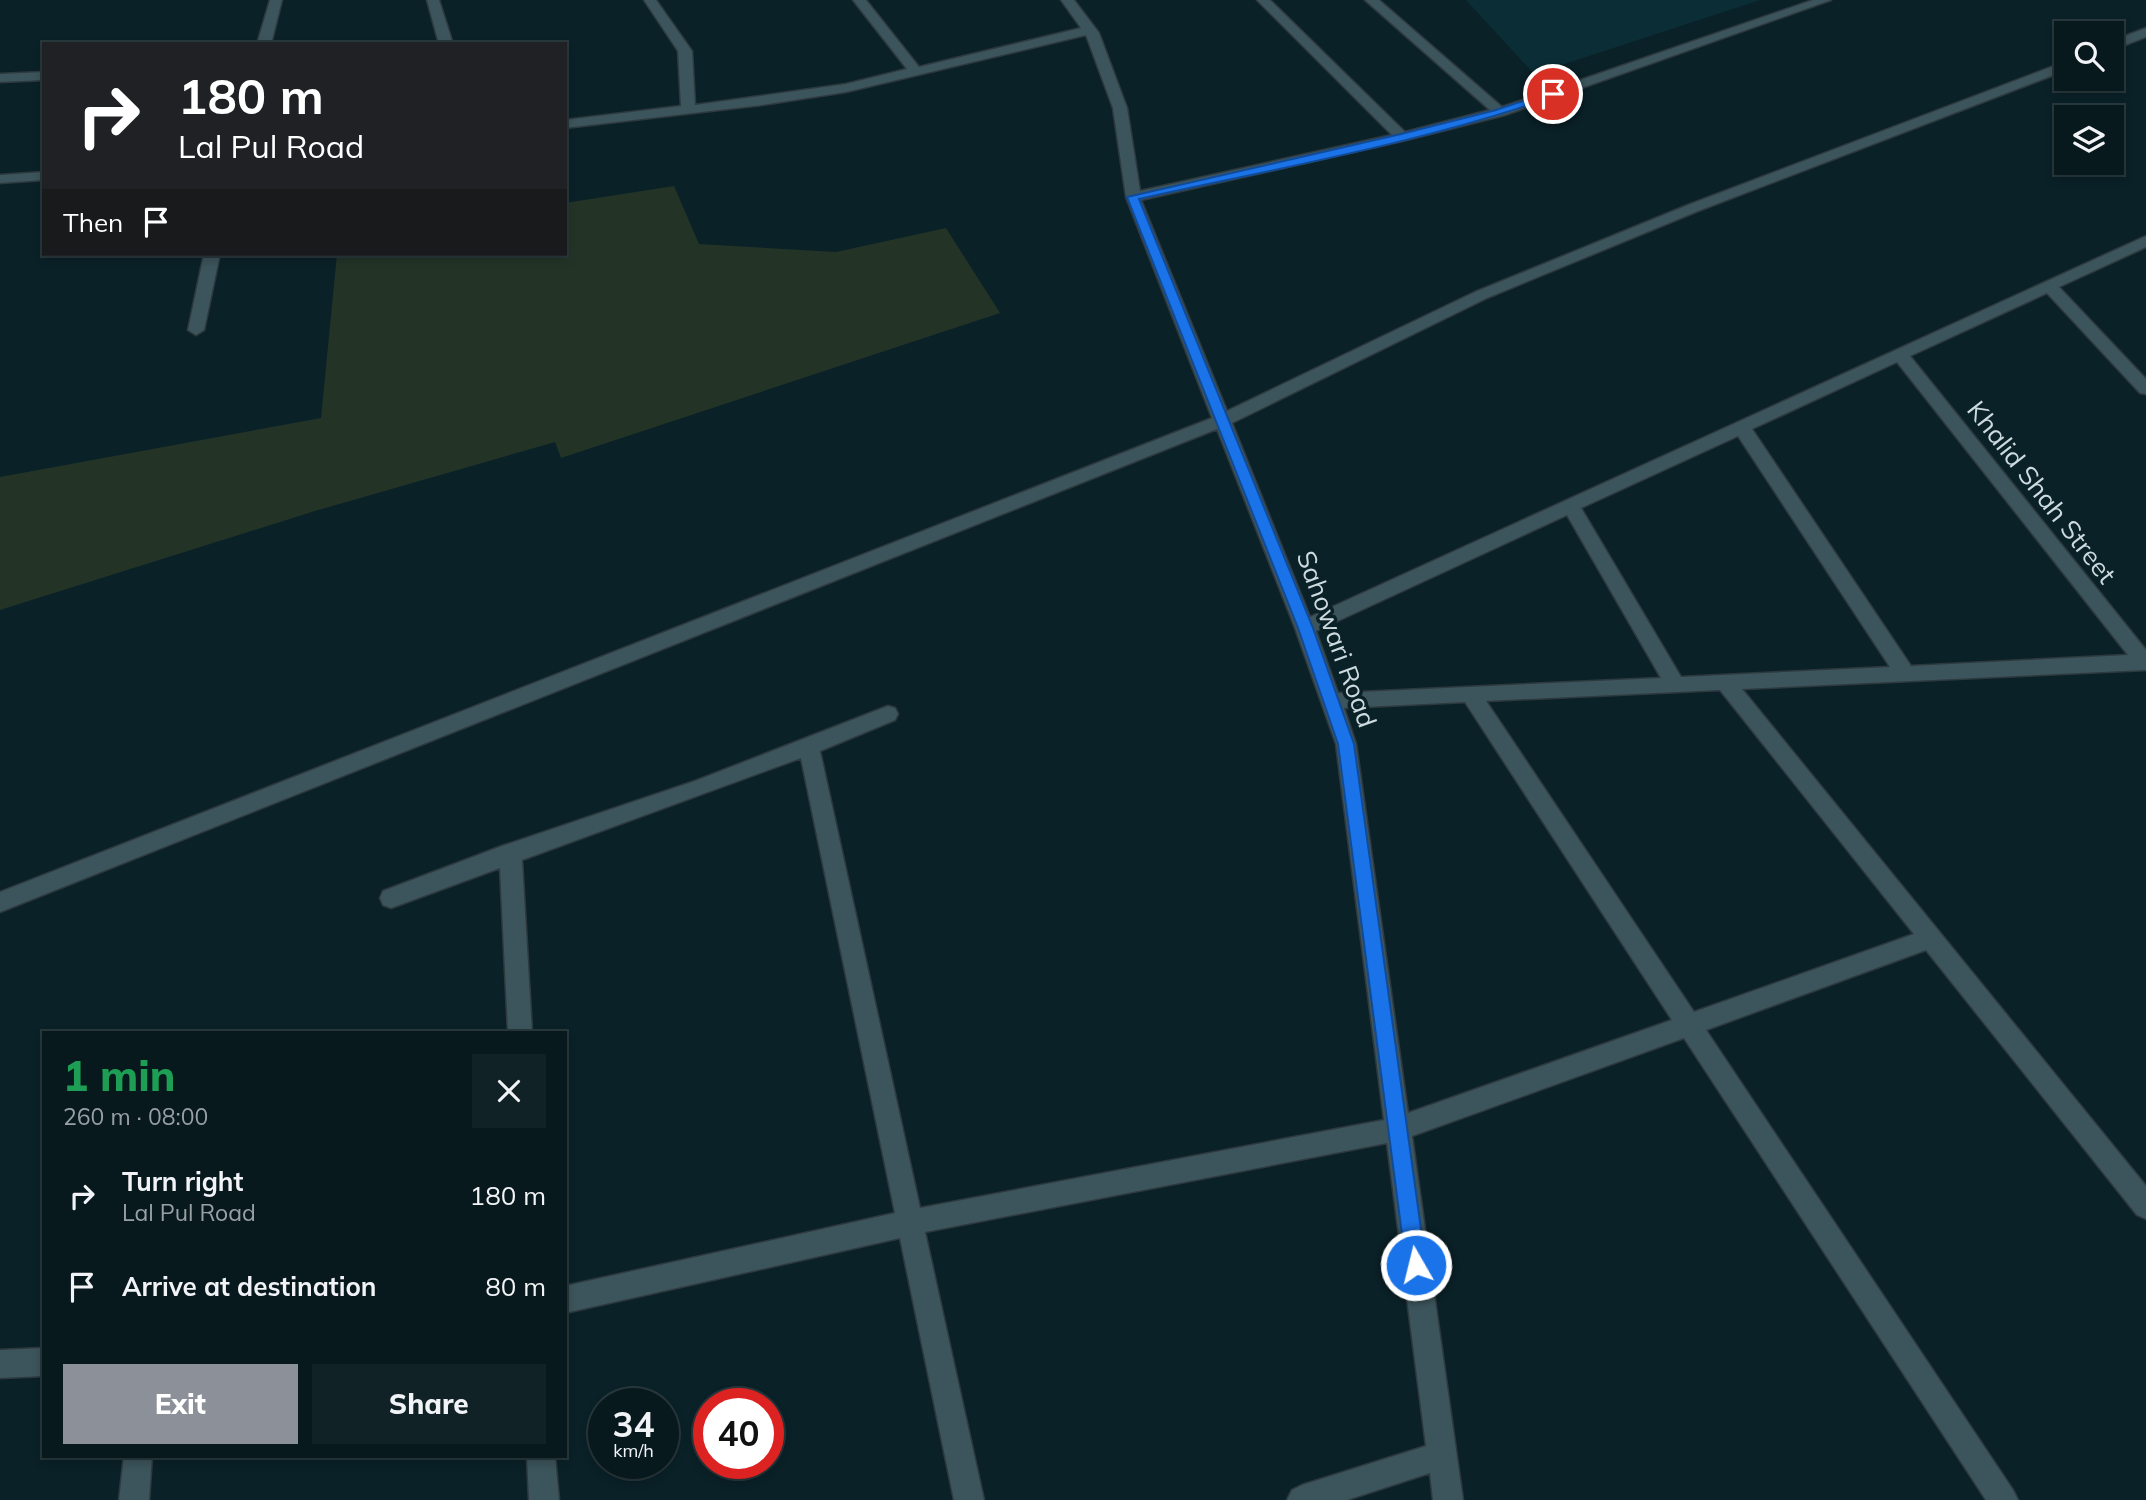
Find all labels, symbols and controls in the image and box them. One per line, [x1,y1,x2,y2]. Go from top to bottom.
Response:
map controls [2054,21,2124,175]
button: search [2054,21,2124,91]
pin [1523,64,1583,124]
text: 180 m [178,65,324,126]
icon: right [63,70,154,161]
icon: arrive [1534,75,1572,113]
button: layers [2054,105,2124,175]
text: Lal Pul Road [178,126,364,166]
icon: arrive [137,203,175,241]
text: Then [63,206,123,239]
street label: Khalid Shah Street [1960,394,2124,590]
street label: Sahowari Road [1290,546,1384,732]
text: 1 min [63,1049,176,1102]
button: close [472,1054,546,1128]
text: 260 m · 08:00 [63,1102,208,1131]
text: Turn right [122,1165,243,1198]
icon: right [63,1177,101,1215]
text: 180 m [470,1179,546,1212]
text: Lal Pul Road [122,1198,256,1227]
position arrow [1379,1228,1453,1302]
icon: arrive [63,1268,101,1306]
text: Arrive at destination [122,1270,377,1303]
text: 80 m [485,1270,546,1303]
button: Exit [63,1364,298,1444]
button: Share [312,1364,546,1444]
speed limit sign: 40 [693,1388,784,1479]
text: 34 [612,1402,655,1446]
text: km/h [613,1439,654,1462]

